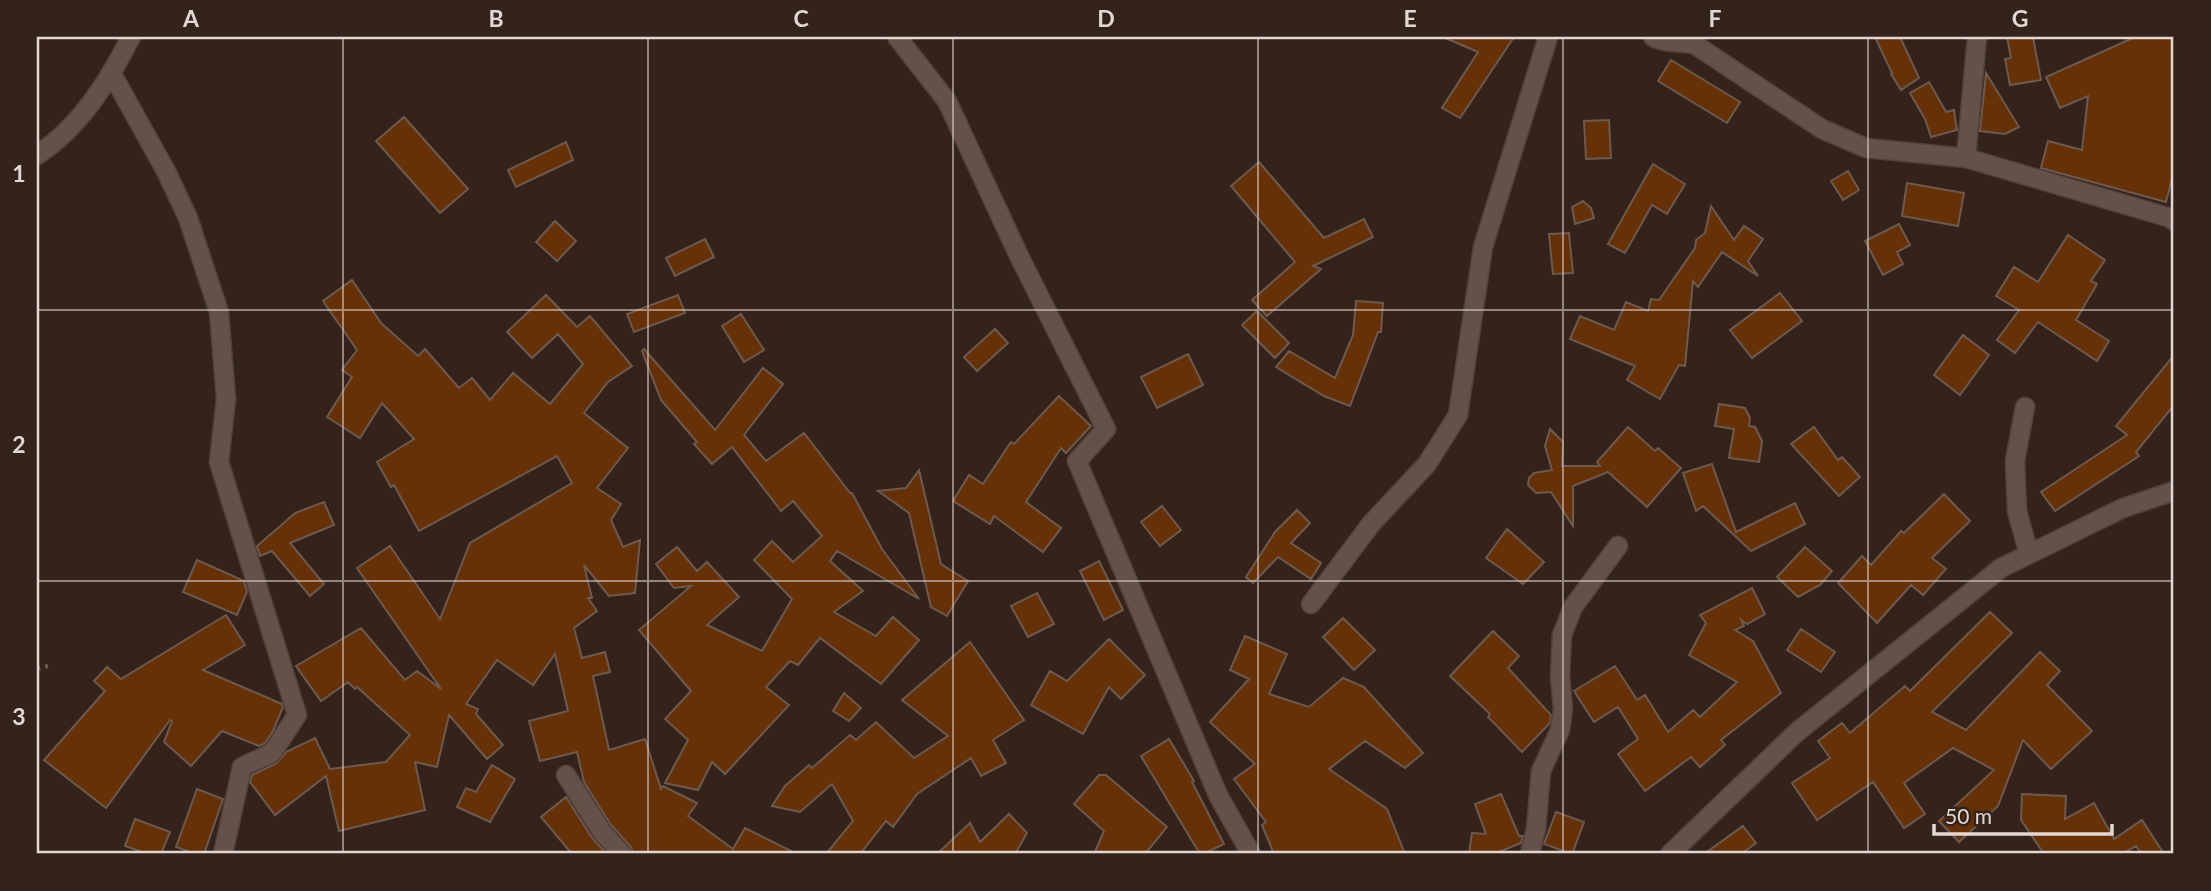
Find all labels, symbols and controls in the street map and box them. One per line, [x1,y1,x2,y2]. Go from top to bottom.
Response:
text: A [182,4,200,32]
text: B [488,4,504,32]
text: C [793,4,809,32]
text: D [1097,4,1115,32]
text: E [1403,4,1417,32]
text: F [1708,4,1722,32]
text: G [2012,4,2028,32]
text: 1 [12,159,26,187]
text: 2 [12,430,26,458]
text: 3 [12,702,26,730]
scale bar [1934,793,2113,837]
text: 50 m [1945,803,1992,828]

